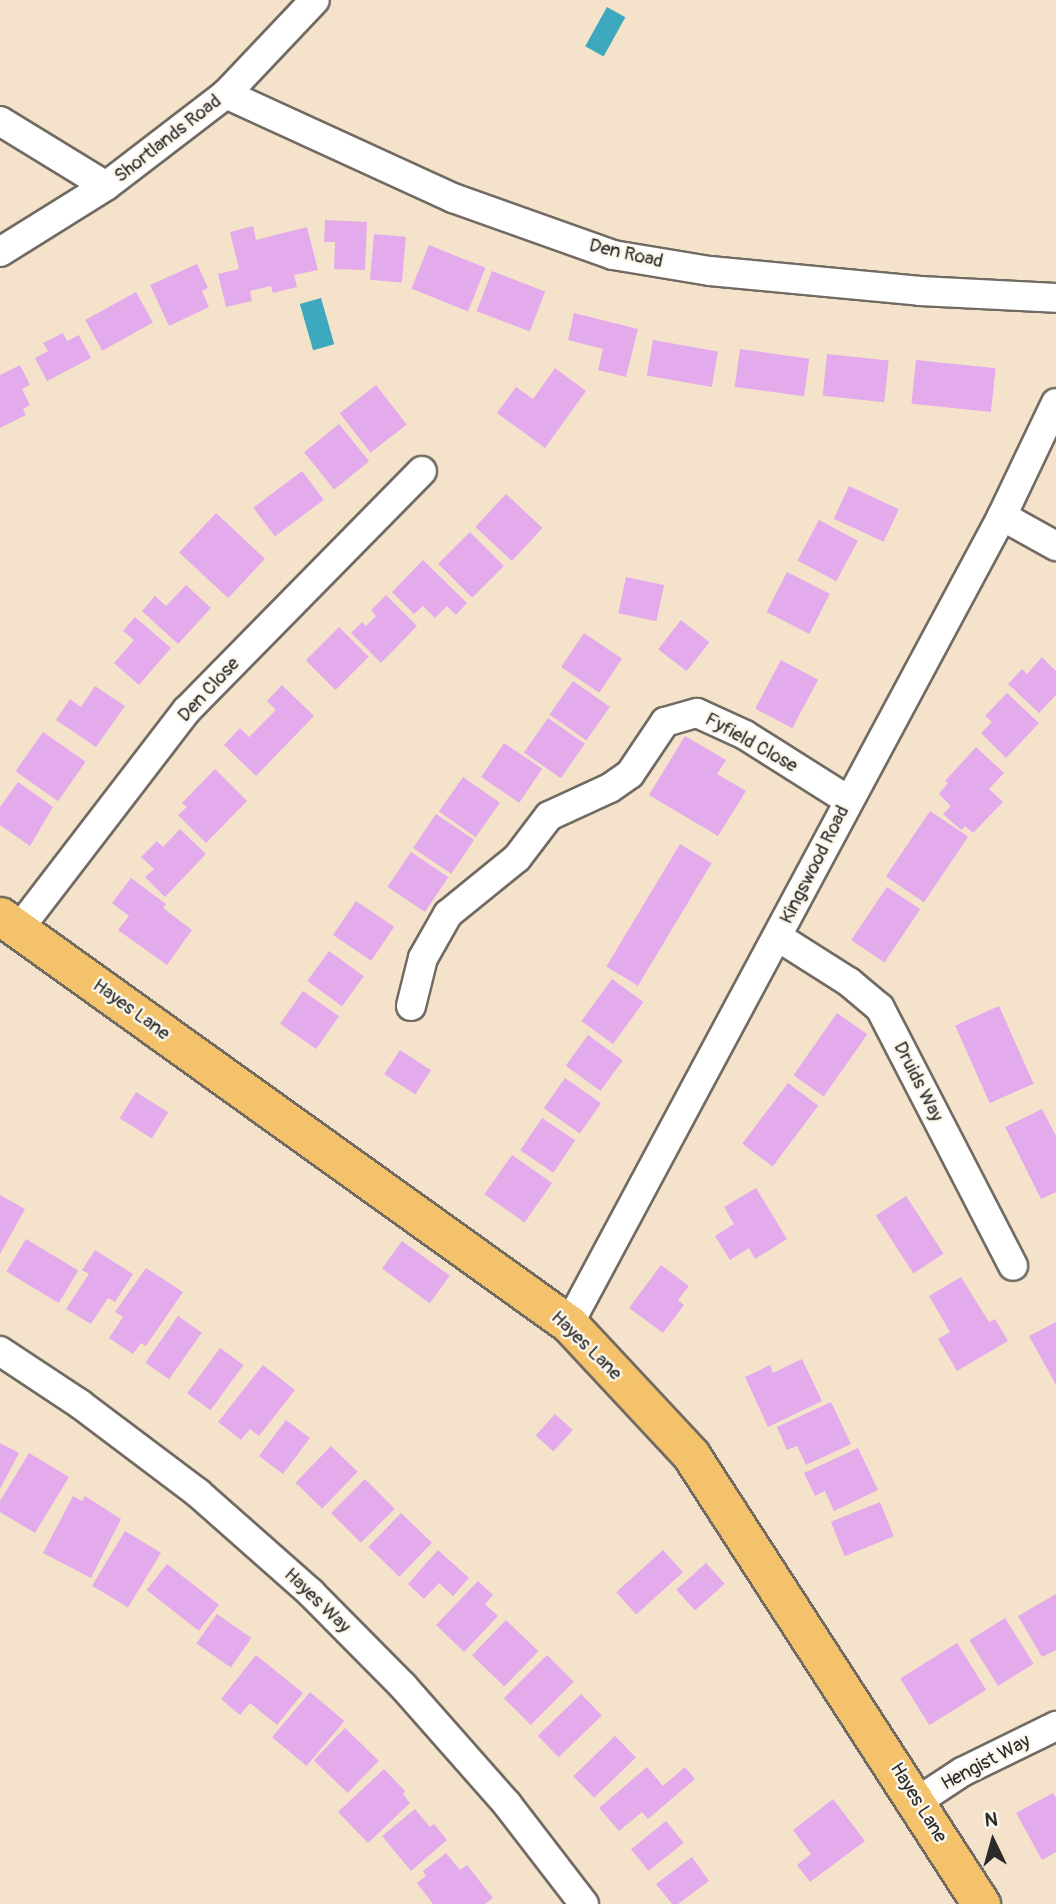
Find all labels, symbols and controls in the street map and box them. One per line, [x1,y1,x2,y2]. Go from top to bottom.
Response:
street label: Shortlands Road [110,90,226,188]
street label: Den Road [587,234,665,274]
street label: Den Close [173,653,245,727]
street label: Fyfield Close [701,708,801,778]
street label: Kingswood Road [775,802,855,928]
street label: Hayes Lane [88,974,174,1046]
street label: Druids Way [888,1038,948,1126]
street label: Hayes Lane [546,1307,626,1385]
street label: Hayes Way [279,1564,355,1638]
street label: Hengist Way [938,1730,1034,1796]
street label: Hayes Lane [885,1759,951,1847]
north arrow [958,1806,1028,1876]
text: N [984,1808,999,1833]

